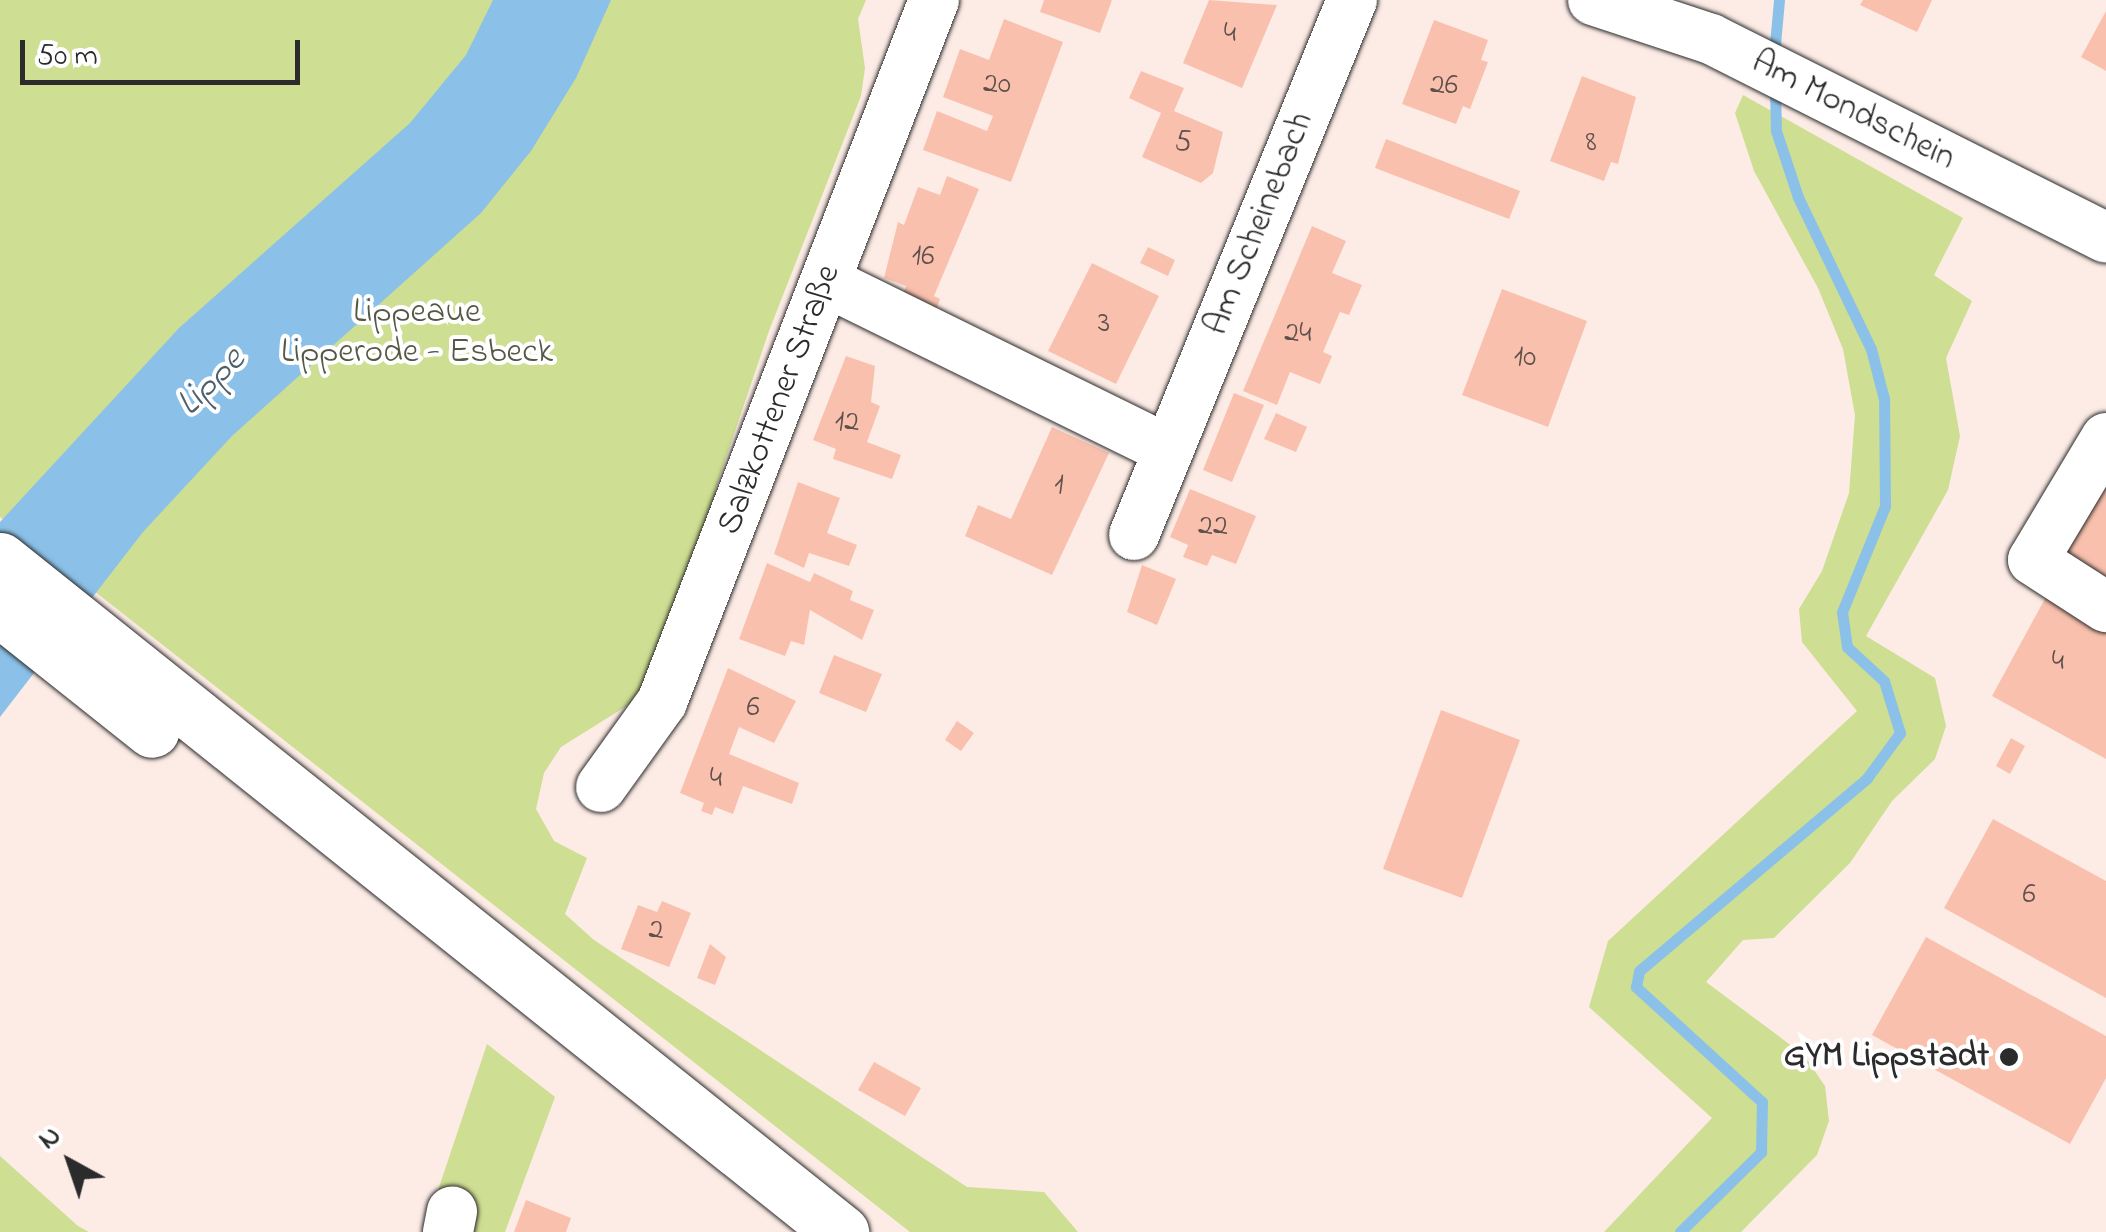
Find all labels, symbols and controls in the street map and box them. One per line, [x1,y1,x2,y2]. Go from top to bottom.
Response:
house number: 4 [1224,16,1236,52]
scale bar [25,20,305,82]
text: 50 m [37,35,98,79]
street label: Am Mondschein [1744,42,1962,180]
house number: 20 [983,67,1011,103]
house number: 26 [1430,68,1458,104]
street label: Am Scheinebach [1196,106,1324,342]
house number: 5 [1174,125,1192,161]
house number: 8 [1585,125,1597,161]
house number: 16 [912,239,934,275]
street label: Salzkottener Straße [709,259,851,541]
park label: Lippeaue Lipperode - Esbeck [281,292,553,374]
house number: 3 [1098,306,1110,342]
house number: 24 [1284,316,1312,352]
water label: Lippe [168,339,256,427]
house number: 10 [1514,340,1536,376]
house number: 12 [835,405,859,441]
house number: 1 [1054,468,1064,504]
house number: 22 [1198,509,1228,545]
house number: 4 [2052,644,2064,680]
house number: 6 [746,690,760,726]
house number: 4 [710,761,722,797]
house number: 6 [2022,877,2036,913]
house number: 2 [649,913,663,949]
place label: GYM Lippstadt [1784,1036,1989,1078]
marker: GYM Lippstadt [1998,1046,2020,1068]
north arrow [20,1112,120,1212]
text: N [30,1117,71,1160]

